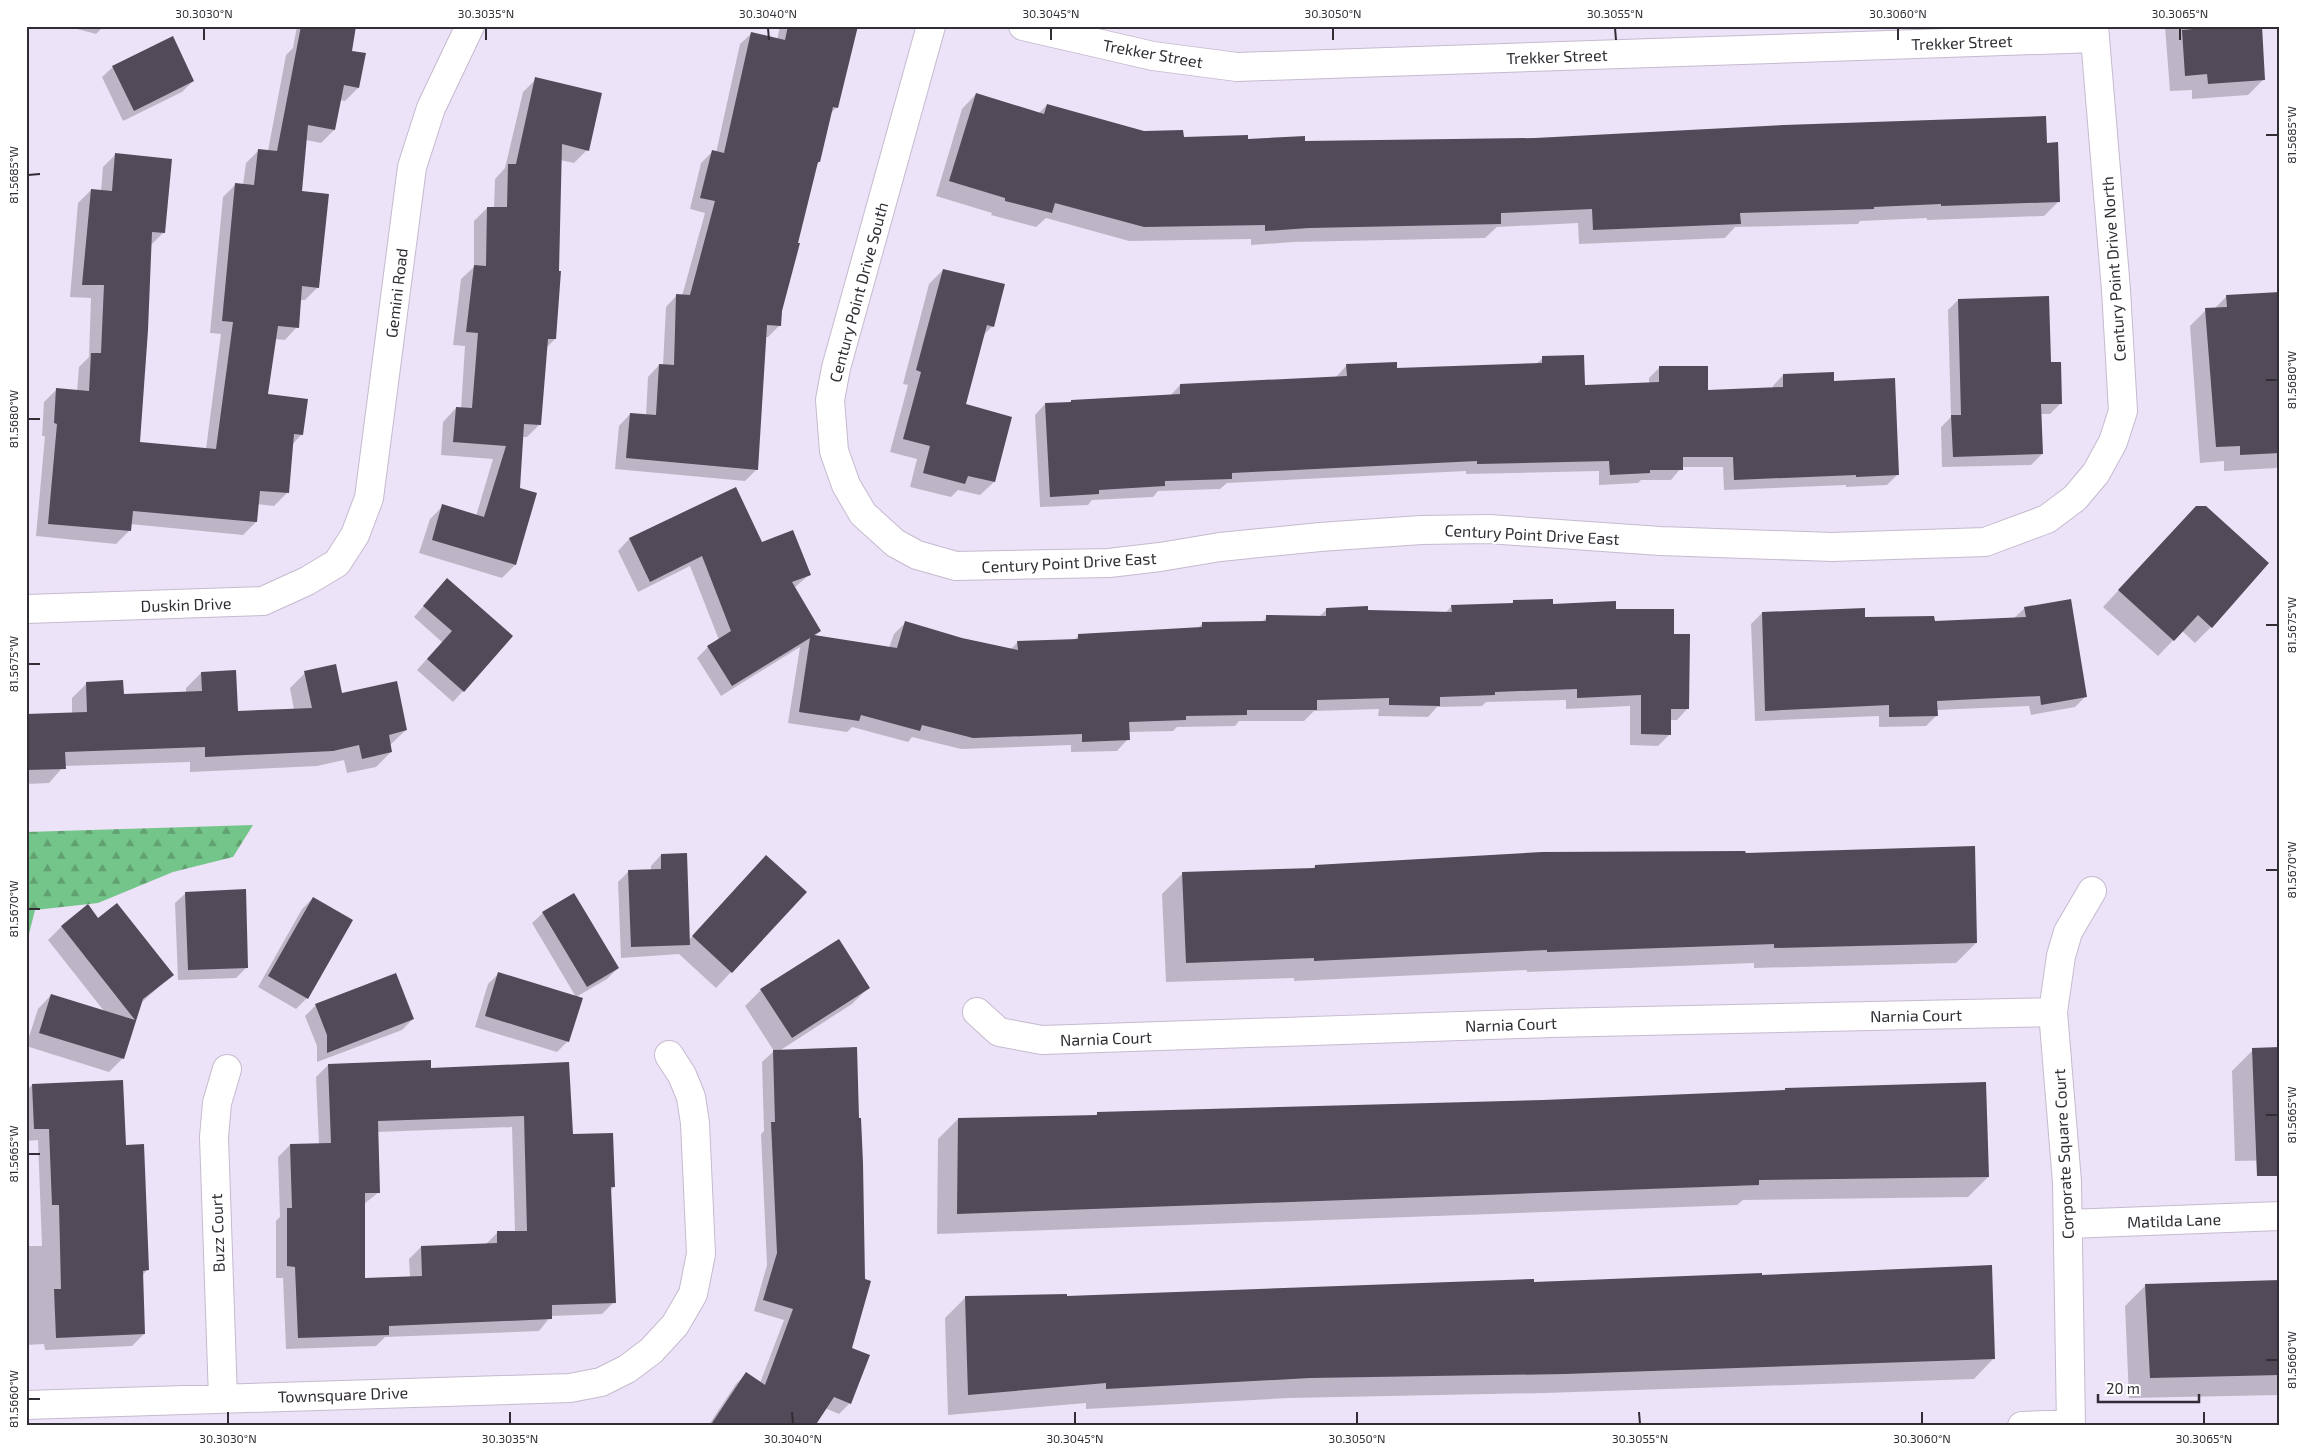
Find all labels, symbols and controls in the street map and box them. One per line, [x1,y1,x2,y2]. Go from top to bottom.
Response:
text: 30.3030°N [175,6,233,20]
text: 30.3035°N [458,6,514,20]
text: 30.3040°N [739,6,797,20]
text: 30.3045°N [1022,6,1080,20]
text: 30.3050°N [1304,6,1362,20]
text: 30.3055°N [1587,6,1643,20]
text: 30.3060°N [1869,6,1927,20]
text: 30.3065°N [2152,6,2208,20]
street label: Trekker Street [1911,31,2013,53]
street label: Trekker Street [1101,35,1205,71]
street label: Trekker Street [1506,45,1608,67]
text: 81.5685°W [2284,106,2298,164]
text: 81.5685°W [6,146,20,204]
street label: Century Point Drive North [2097,176,2129,362]
street label: Century Point Drive South [825,200,891,384]
street label: Gemini Road [381,247,411,339]
text: 81.5680°W [2284,351,2298,409]
text: 81.5680°W [6,390,20,448]
street label: Century Point Drive East [1444,520,1620,548]
street label: Century Point Drive East [981,548,1157,576]
street label: Duskin Drive [140,593,232,615]
text: 81.5675°W [2284,597,2298,653]
text: 81.5675°W [6,636,20,692]
text: 81.5670°W [2284,841,2298,899]
text: 81.5670°W [6,880,20,938]
street label: Narnia Court [1870,1005,1962,1025]
street label: Narnia Court [1465,1013,1557,1035]
street label: Narnia Court [1060,1027,1152,1049]
street label: Corporate Square Court [2049,1068,2077,1240]
text: 81.5665°W [2284,1086,2298,1144]
text: 81.5665°W [6,1125,20,1183]
street label: Buzz Court [206,1193,228,1273]
street label: Matilda Lane [2127,1209,2221,1231]
text: 81.5660°W [2284,1331,2298,1389]
text: 81.5660°W [6,1370,20,1428]
scale bar [2098,1372,2200,1404]
text: 20 m [2106,1379,2140,1397]
street label: Townsquare Drive [277,1382,409,1406]
text: 30.3030°N [199,1431,257,1445]
text: 30.3035°N [482,1431,538,1445]
text: 30.3040°N [764,1431,822,1445]
text: 30.3045°N [1046,1431,1104,1445]
text: 30.3050°N [1328,1431,1386,1445]
text: 30.3055°N [1612,1431,1668,1445]
text: 30.3060°N [1893,1431,1951,1445]
text: 30.3065°N [2176,1431,2232,1445]

